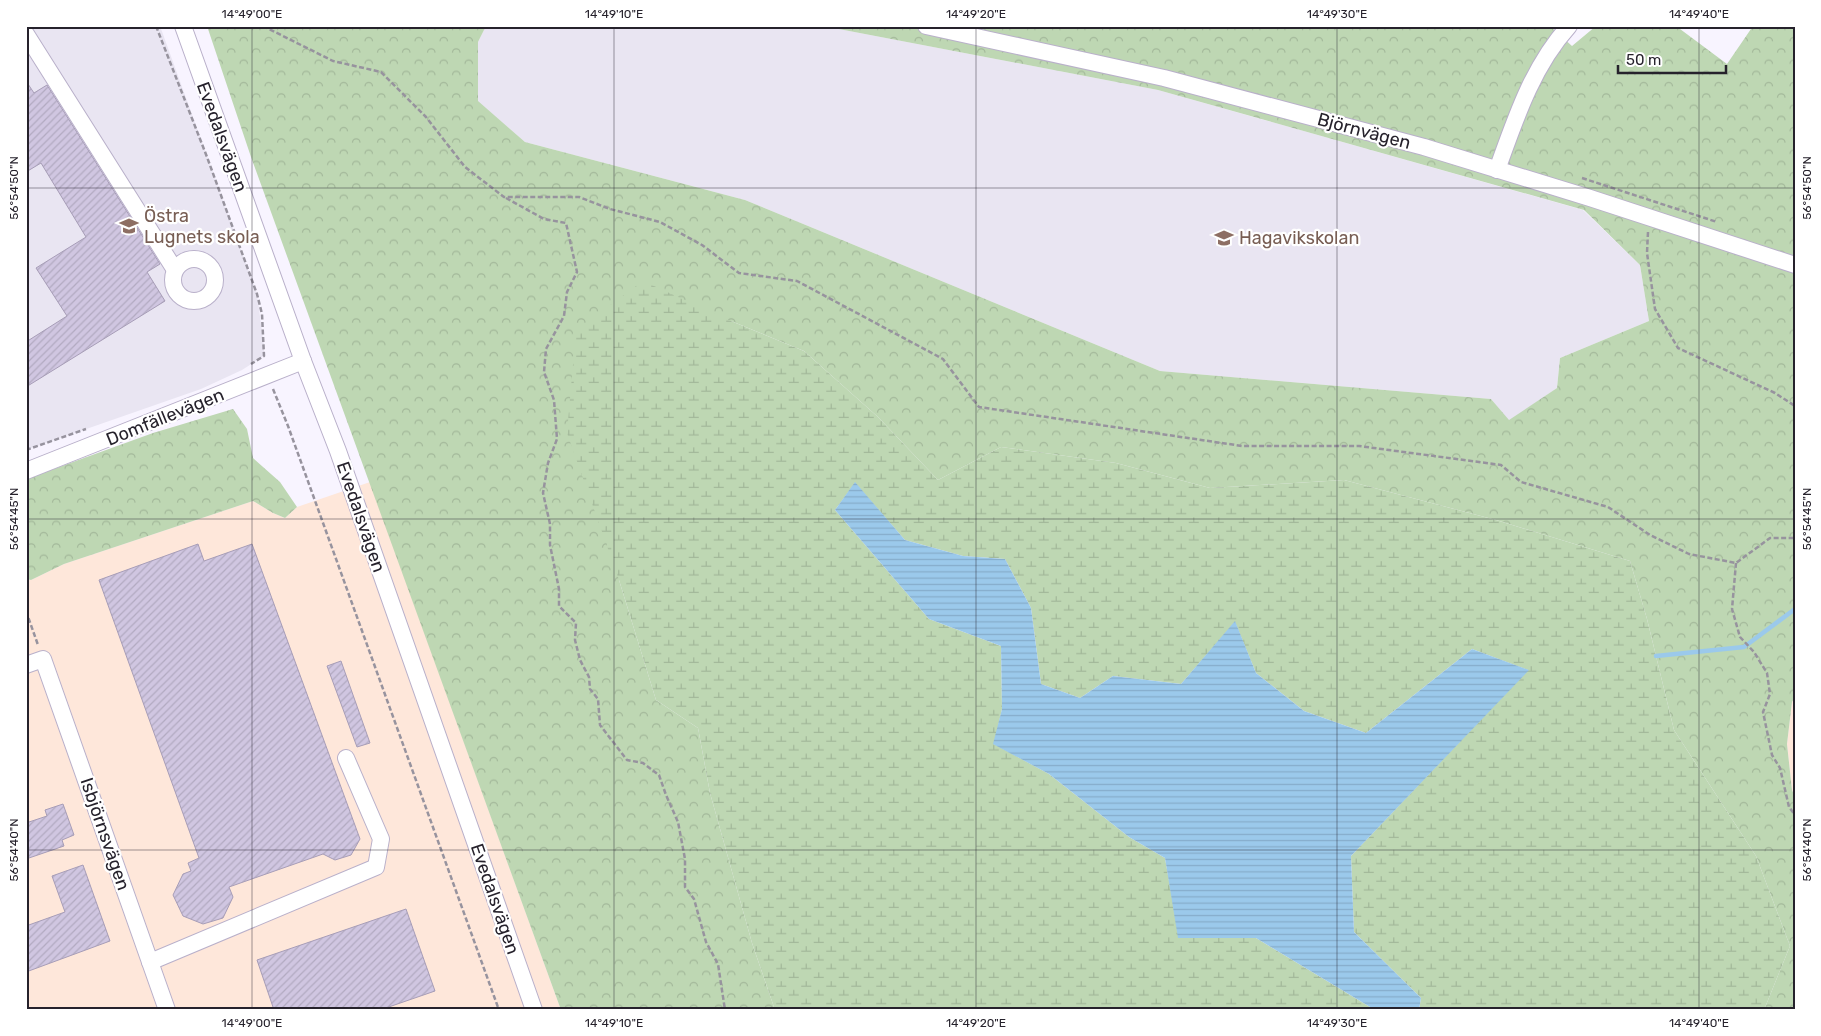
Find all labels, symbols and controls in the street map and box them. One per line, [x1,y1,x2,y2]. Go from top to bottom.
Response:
text: 14°49'00"E [222,7,282,21]
text: 14°49'10"E [585,7,643,21]
text: 14°49'20"E [946,7,1006,21]
text: 14°49'30"E [1307,7,1367,21]
text: 14°49'40"E [1669,7,1729,21]
scale bar [1618,42,1726,74]
text: 50 m [1626,51,1661,69]
street label: Evedalsvägen [192,79,252,195]
street label: Björnvägen [1315,108,1413,154]
text: 56°54'50"N [7,156,21,220]
text: 56°54'50"N [1800,156,1814,220]
place label: Östra Lugnets skola [144,205,260,248]
school or university icon: Östra Lugnets skola [118,215,140,237]
school or university icon: Hagavikskolan [1213,227,1235,249]
place label: Hagavikskolan [1239,227,1359,249]
street label: Domfällevägen [103,383,227,451]
street label: Evedalsvägen [332,459,390,575]
text: 56°54'45"N [7,488,21,550]
text: 56°54'45"N [1800,488,1814,550]
street label: Isbjörnsvägen [75,775,135,893]
text: 56°54'40"N [7,818,21,882]
text: 56°54'40"N [1800,818,1814,882]
street label: Evedalsvägen [466,841,524,957]
text: 14°49'00"E [222,1016,282,1030]
text: 14°49'10"E [585,1016,643,1030]
text: 14°49'20"E [946,1016,1006,1030]
text: 14°49'30"E [1307,1016,1367,1030]
text: 14°49'40"E [1669,1016,1729,1030]

